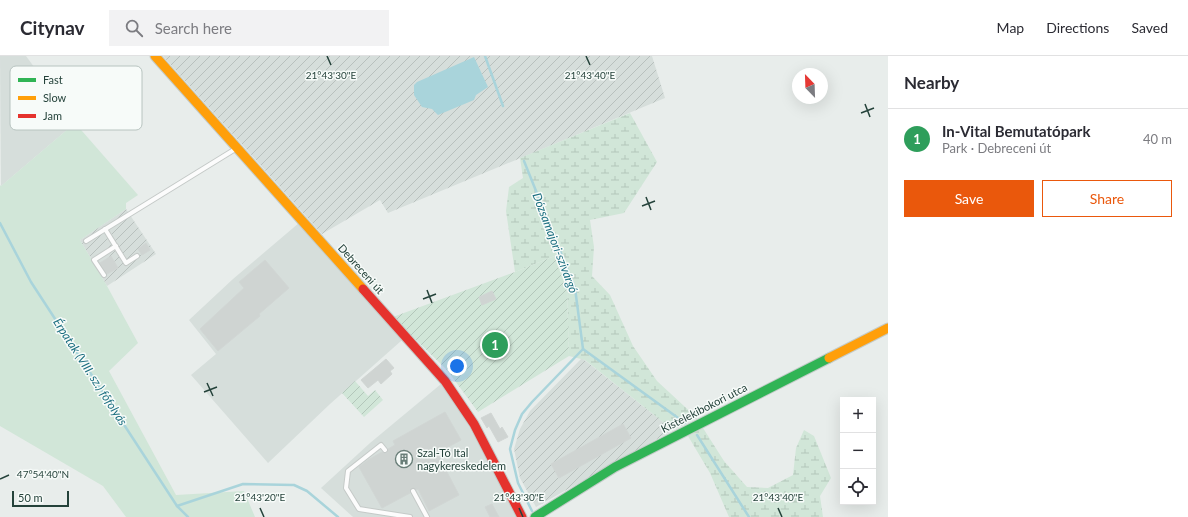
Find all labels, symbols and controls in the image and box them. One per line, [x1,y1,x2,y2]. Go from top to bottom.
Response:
search box [109,10,389,46]
text: Citynav [20,16,85,39]
icon: search [123,17,145,39]
text: Search here [155,19,232,37]
text: Map [997,19,1024,36]
text: Directions [1046,19,1109,36]
text: Saved [1131,19,1168,36]
legend [10,66,142,130]
north arrow [792,68,828,104]
text: 21°43'30"E [306,69,356,81]
text: 21°43'40"E [565,69,615,81]
text: Nearby [904,72,959,93]
text: Fast [43,73,63,86]
text: Slow [43,91,67,104]
text: Jam [43,109,62,122]
text: In-Vital Bemutatópark [942,122,1090,140]
text: 1 [913,131,921,147]
text: 40 m [1143,131,1172,147]
text: Park · Debreceni út [942,140,1051,156]
button: Save [904,180,1034,217]
button: Share [1042,180,1172,217]
water label: Dózsamajori-szivárgó [529,190,582,295]
street label: Debreceni út [336,241,387,296]
water label: Érpatak (VIII. sz.) főfolyás [50,315,131,428]
pin: 1 [482,330,508,360]
your location [447,356,467,376]
street label: Kistelekibokori utca [658,380,749,435]
map controls [840,397,876,505]
button: + [840,397,876,433]
button: − [840,433,876,469]
place label: Szal-Tó Ital nagykereskedelem [417,446,506,472]
building icon: Szal-Tó Ital nagykereskedelem [394,449,414,469]
text: 47°54'40"N [17,468,69,480]
button: locate [840,469,876,505]
scale bar [12,489,69,508]
text: 50 m [18,491,43,504]
text: 21°43'20"E [235,491,285,503]
text: 21°43'30"E [494,491,544,503]
text: 21°43'40"E [753,491,803,503]

